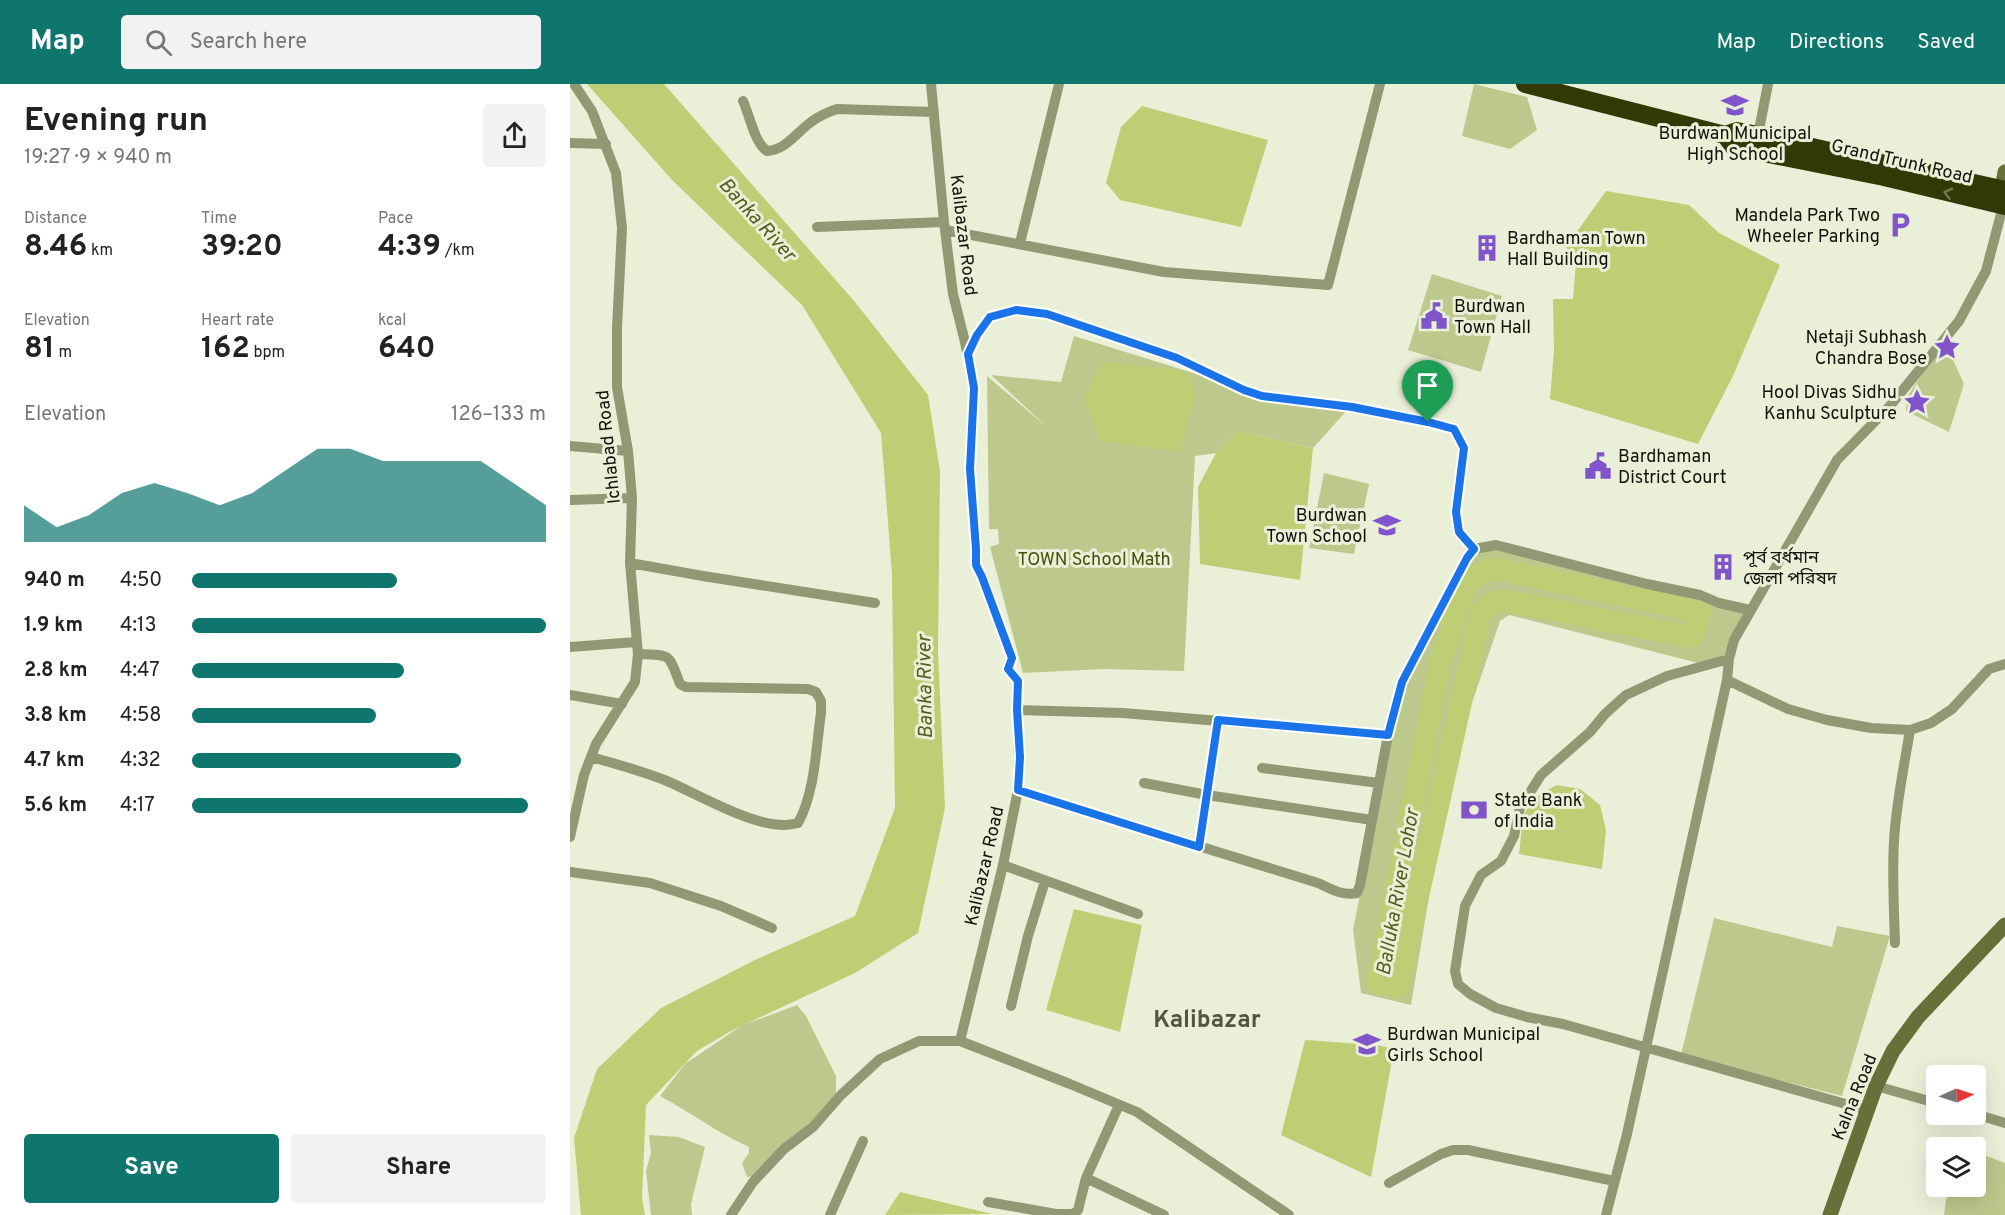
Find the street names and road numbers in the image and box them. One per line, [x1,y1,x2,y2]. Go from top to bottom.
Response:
street label: Grand Trunk Road [1829,135,1975,190]
street label: Kalibazar Road [944,173,981,297]
street label: Ichlabad Road [592,389,627,505]
street label: Kalibazar Road [961,804,1010,928]
street label: Kalna Road [1828,1051,1883,1144]

